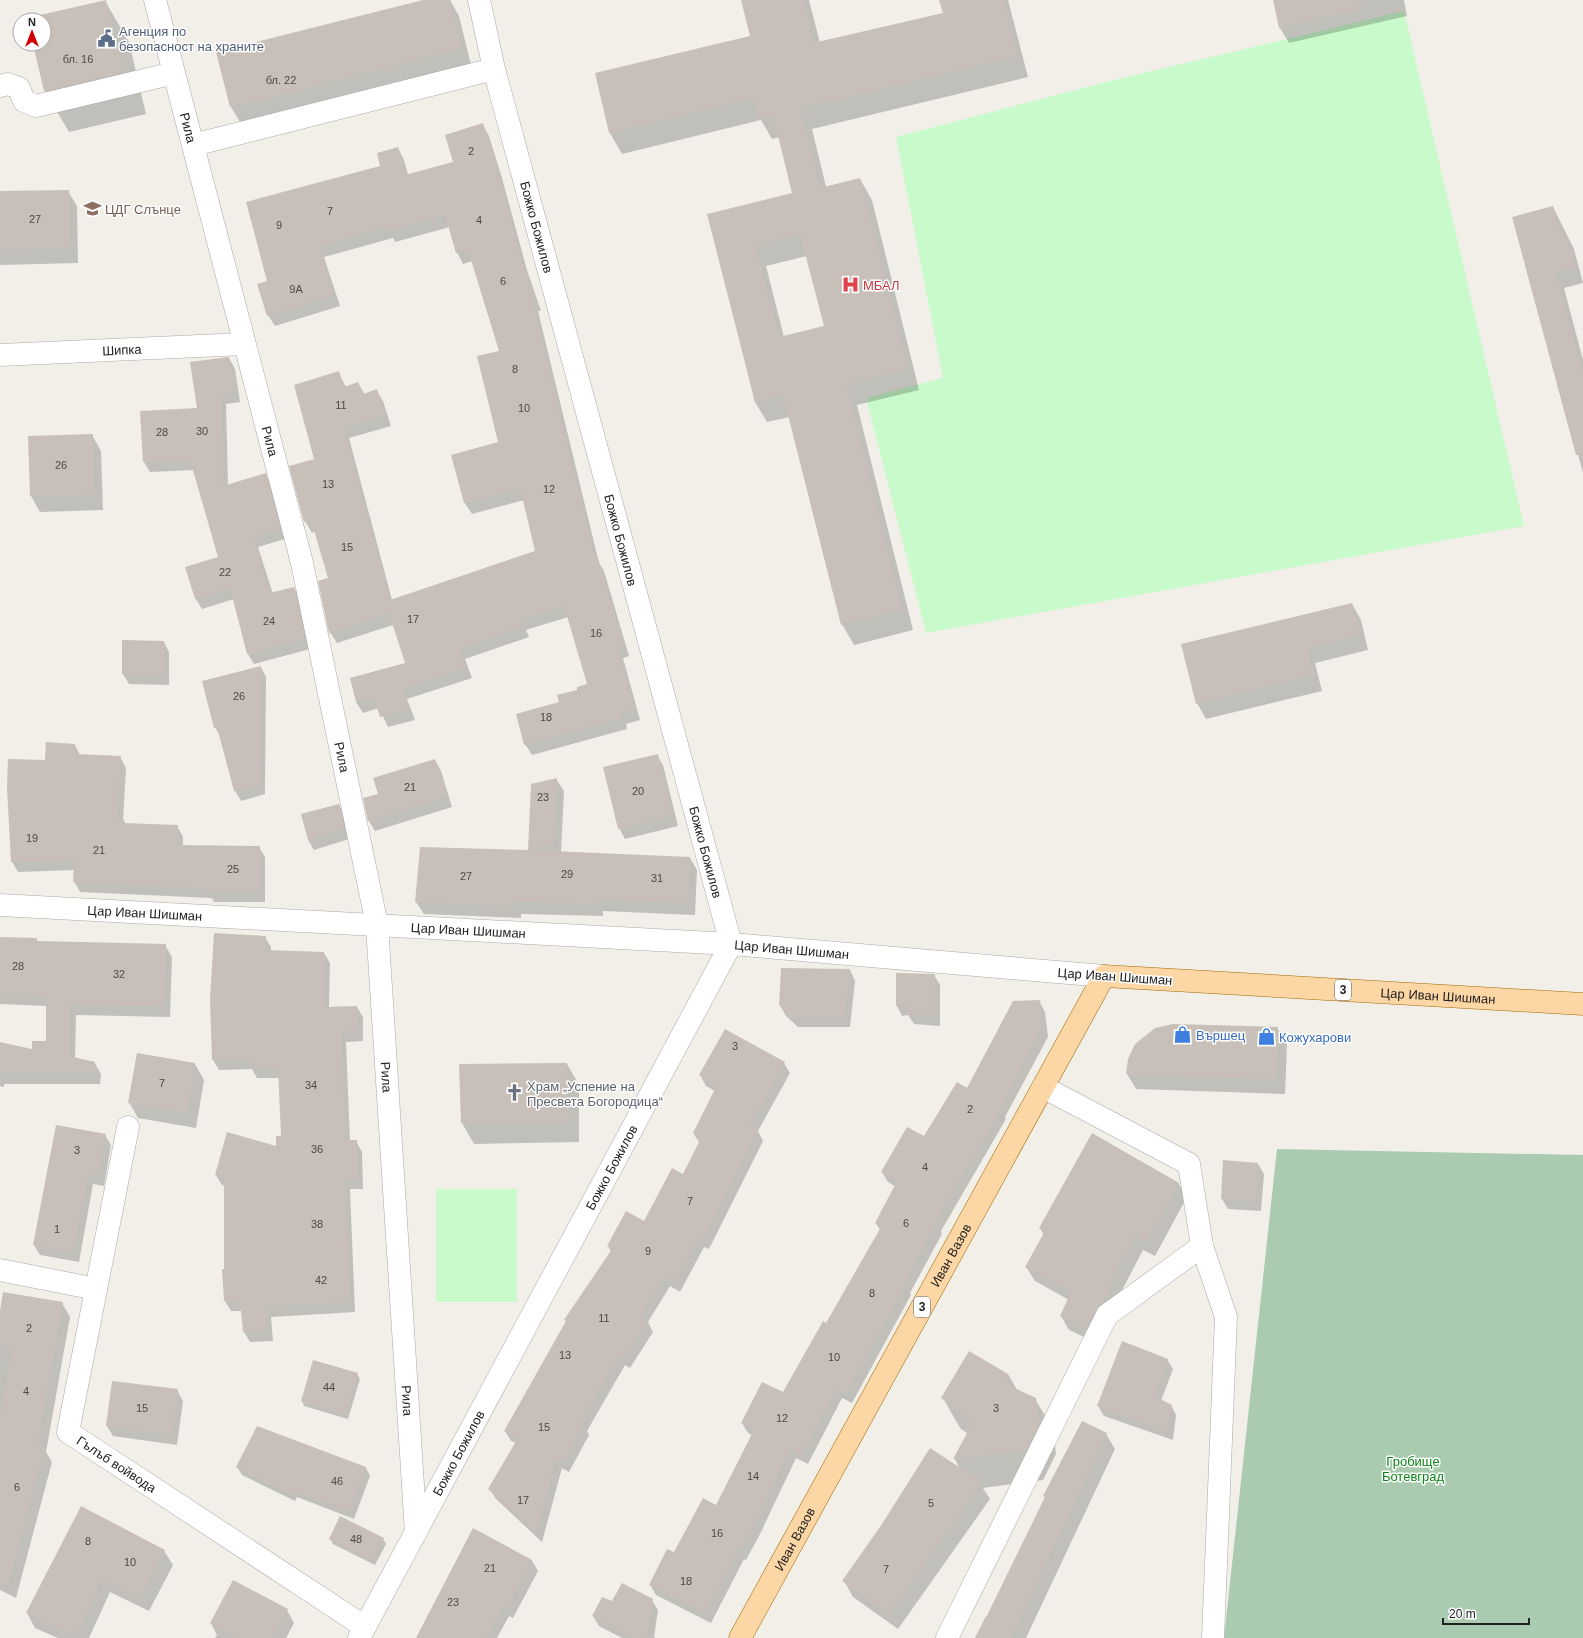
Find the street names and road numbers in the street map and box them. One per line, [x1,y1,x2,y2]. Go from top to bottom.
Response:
street label: Рила [177,111,199,145]
street label: Божко Божилов [517,180,556,275]
street label: Шипка [102,342,143,358]
street label: Рила [259,425,281,459]
street label: Божко Божилов [601,493,640,588]
street label: Рила [331,741,352,774]
street label: Божко Божилов [686,805,725,900]
street label: Цар Иван Шишман [87,903,203,924]
street label: Цар Иван Шишман [410,920,526,941]
street label: Цар Иван Шишман [734,937,850,962]
street label: Цар Иван Шишман [1057,965,1173,988]
road number: 3 [1335,980,1351,1000]
street label: Цар Иван Шишман [1380,985,1496,1007]
street label: Рила [378,1061,395,1094]
street label: Божко Божилов [583,1122,641,1213]
street label: Иван Вазов [928,1221,974,1290]
road number: 3 [914,1297,930,1317]
street label: Рила [399,1385,416,1417]
street label: Божко Божилов [430,1408,488,1498]
street label: Гълъб войвода [74,1433,159,1496]
street label: Иван Вазов [771,1505,818,1573]

